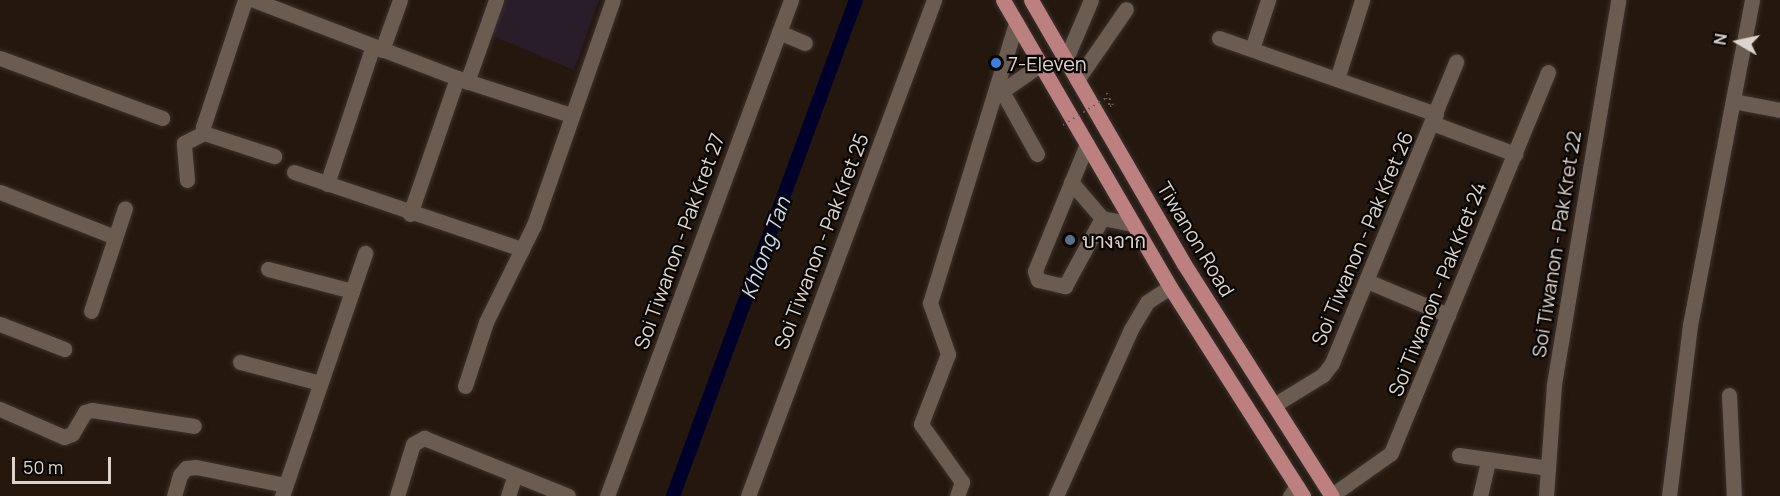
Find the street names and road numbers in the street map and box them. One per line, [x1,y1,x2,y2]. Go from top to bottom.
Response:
street label: Soi Tiwanon - Pak Kret 26 [1306,127,1418,349]
street label: Soi Tiwanon - Pak Kret 22 [1526,129,1586,359]
street label: Soi Tiwanon - Pak Kret 27 [629,130,729,352]
street label: Soi Tiwanon - Pak Kret 25 [769,130,873,352]
street label: Tiwanon Road [1152,177,1240,301]
street label: Soi Tiwanon - Pak Kret 24 [1383,178,1491,400]

